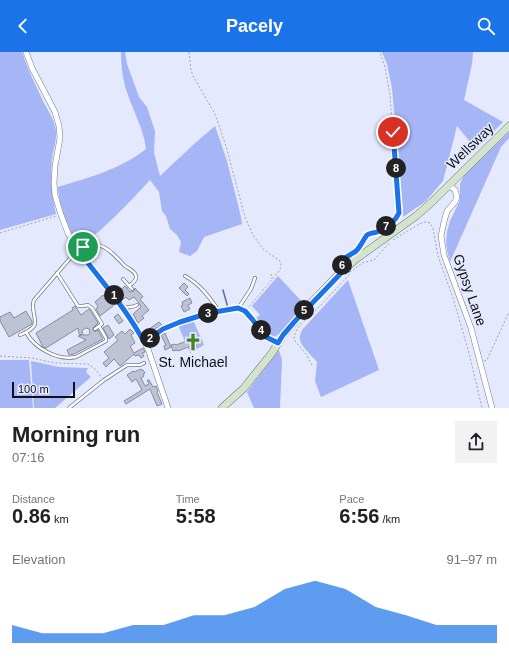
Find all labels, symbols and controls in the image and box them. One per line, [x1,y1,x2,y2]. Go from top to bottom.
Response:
icon: back [12,15,34,37]
icon: search [475,15,497,37]
text: Pacely [226,16,283,36]
pin [376,115,410,149]
street label: Wellsway [443,120,497,172]
icon: check [382,121,404,143]
pin: 8 [386,158,406,178]
text: 8 [393,162,399,174]
pin: 7 [376,216,396,236]
text: 7 [383,220,389,232]
pin [66,230,100,264]
icon: arrive [72,236,94,258]
street label: Gypsy Lane [450,252,490,328]
pin: 6 [332,255,352,275]
text: 6 [339,259,345,271]
pin: 1 [104,285,124,305]
text: 1 [111,289,117,301]
pin: 5 [294,300,314,320]
pin: 3 [198,303,218,323]
text: 5 [301,304,307,316]
text: 3 [205,307,211,319]
pin: 4 [251,320,271,340]
text: 4 [258,324,264,336]
pin: 2 [140,328,160,348]
text: 2 [147,332,153,344]
church icon: St. Michael [183,332,203,352]
place label: St. Michael [158,354,228,370]
scale bar [12,380,75,399]
text: 100 m [18,383,49,395]
button: share [455,421,497,463]
text: Morning run [12,422,140,447]
text: 07:16 [12,450,45,465]
text: Distance [12,493,55,505]
text: Time [176,493,200,505]
text: Pace [339,493,364,505]
text: 0.86 [12,505,51,527]
text: 5:58 [176,505,216,527]
text: 6:56 [339,505,379,527]
text: km [51,513,69,525]
text: /km [379,513,400,525]
text: Elevation [12,552,65,567]
text: 91–97 m [446,552,497,567]

